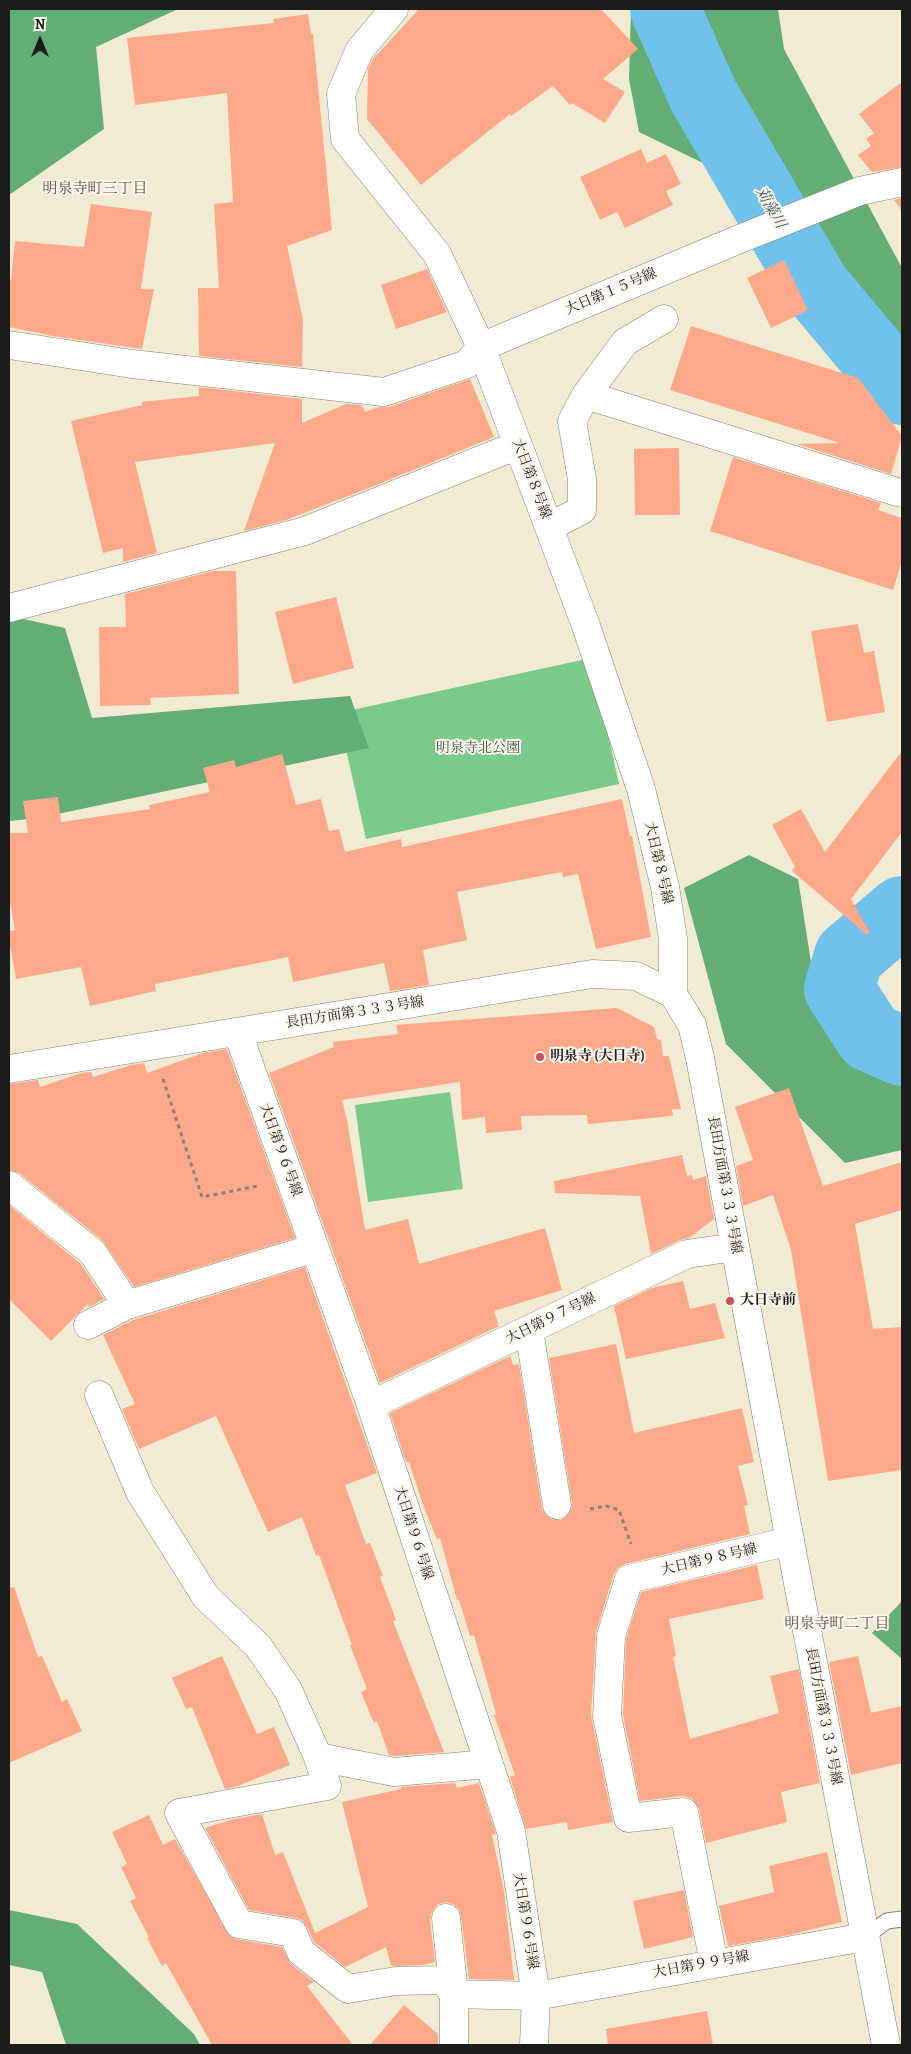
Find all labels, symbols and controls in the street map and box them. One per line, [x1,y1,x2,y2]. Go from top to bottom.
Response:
north arrow [15,15,65,65]
text: N [35,15,45,34]
district label: 明泉寺町三丁目 [43,180,147,198]
water label: 苅藻川 [751,184,789,232]
street label: 大日第１５号線 [563,265,659,319]
street label: 大日第８号線 [508,437,554,521]
park label: 明泉寺北公園 [436,741,520,757]
street label: 大日第８号線 [640,820,676,906]
street label: 長田方面第３３３号線 [285,994,425,1032]
place label: 明泉寺 (大日寺) [550,1049,645,1065]
marker: 明泉寺 (大日寺) [534,1051,546,1063]
street label: 大日第９６号線 [255,1101,305,1199]
street label: 長田方面第３３３号線 [704,1115,744,1255]
street label: 大日第９７号線 [503,1290,599,1348]
place label: 大日寺前 [740,1293,796,1309]
marker: 大日寺前 [724,1295,736,1307]
street label: 大日第９６号線 [390,1484,436,1582]
street label: 大日第９８号線 [659,1541,759,1579]
district label: 明泉寺町二丁目 [785,1615,889,1633]
street label: 長田方面第３３３号線 [801,1646,845,1786]
street label: 大日第９６号線 [509,1871,541,1971]
street label: 大日第９９号線 [651,1948,751,1982]

